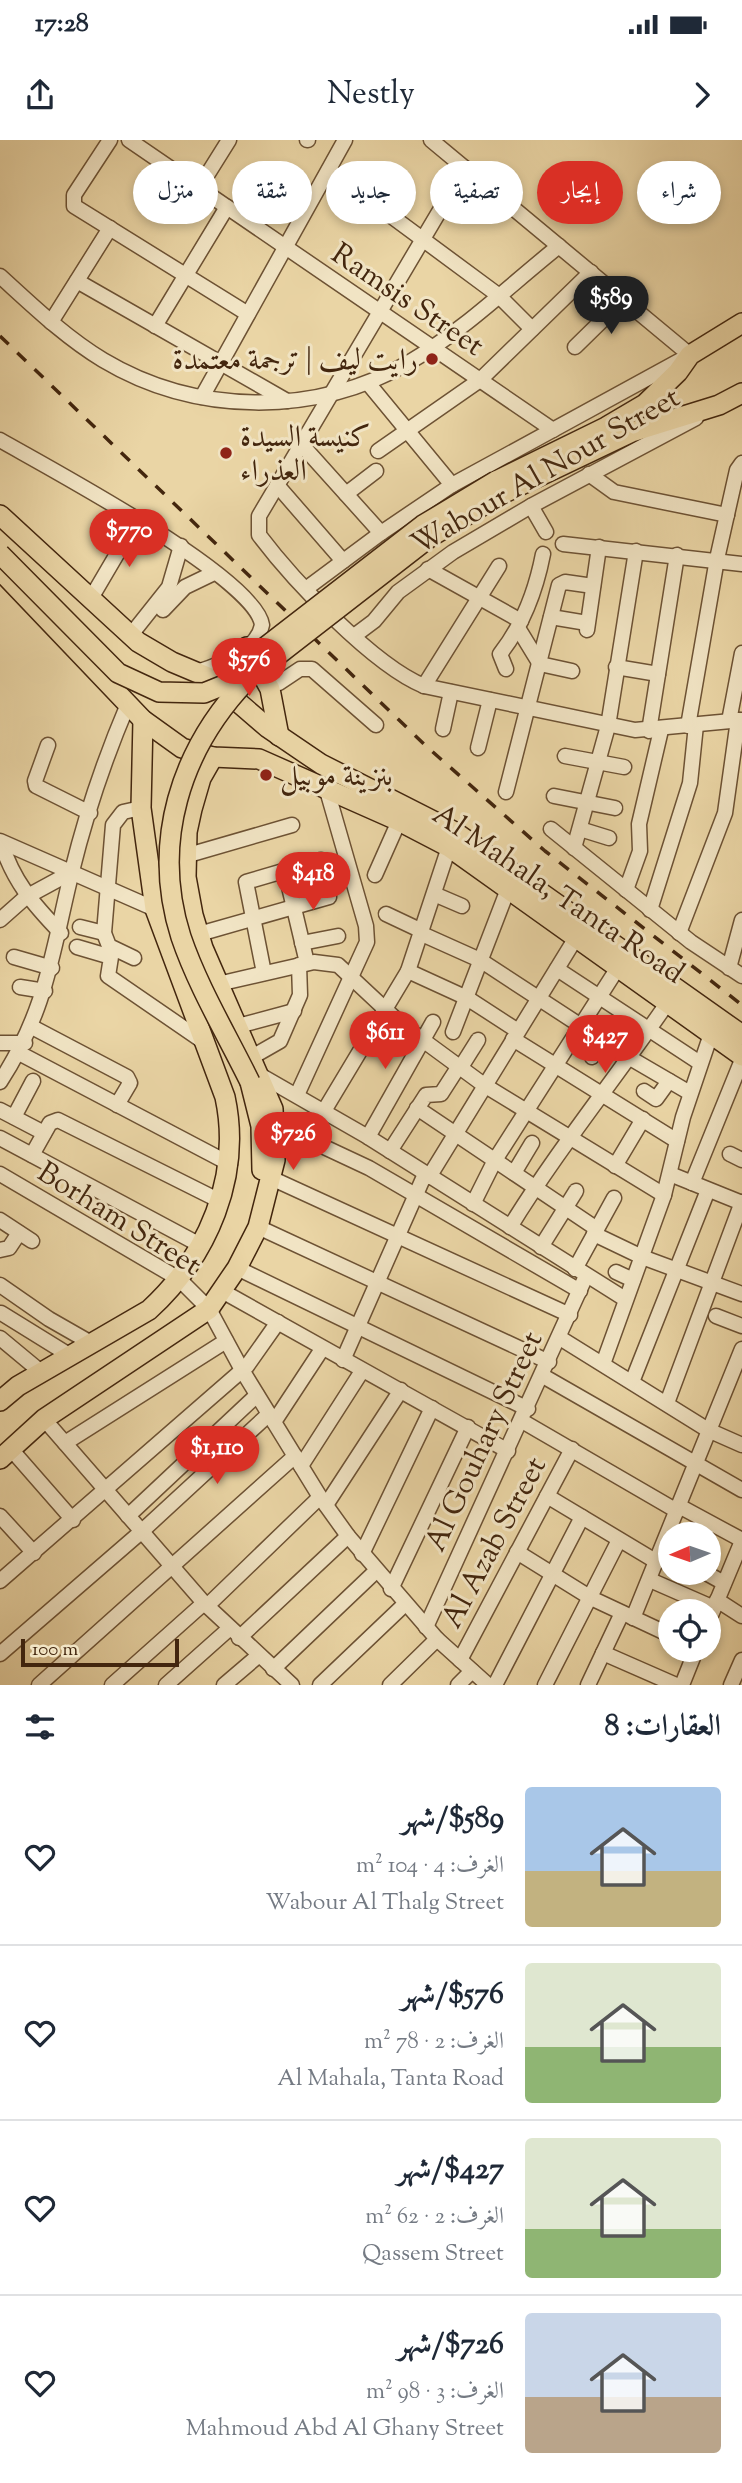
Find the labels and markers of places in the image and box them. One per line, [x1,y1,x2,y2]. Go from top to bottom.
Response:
pin: $589 [570,276,652,336]
place label: رايت ليف | ترجمة معتمدة [172,340,418,383]
marker: رايت ليف | ترجمة معتمدة [424,351,440,367]
place label: كنيسة السيدة العذراء [240,417,371,494]
marker: كنيسة السيدة العذراء [218,445,234,461]
pin: $770 [88,510,170,569]
pin: $576 [208,638,290,698]
place label: بنزينة موبيل [280,756,393,799]
marker: بنزينة موبيل [258,767,274,783]
pin: $418 [272,852,354,912]
pin: $611 [344,1012,426,1071]
pin: $427 [564,1016,646,1075]
pin: $726 [252,1112,334,1172]
pin: $1,110 [160,1426,274,1486]

